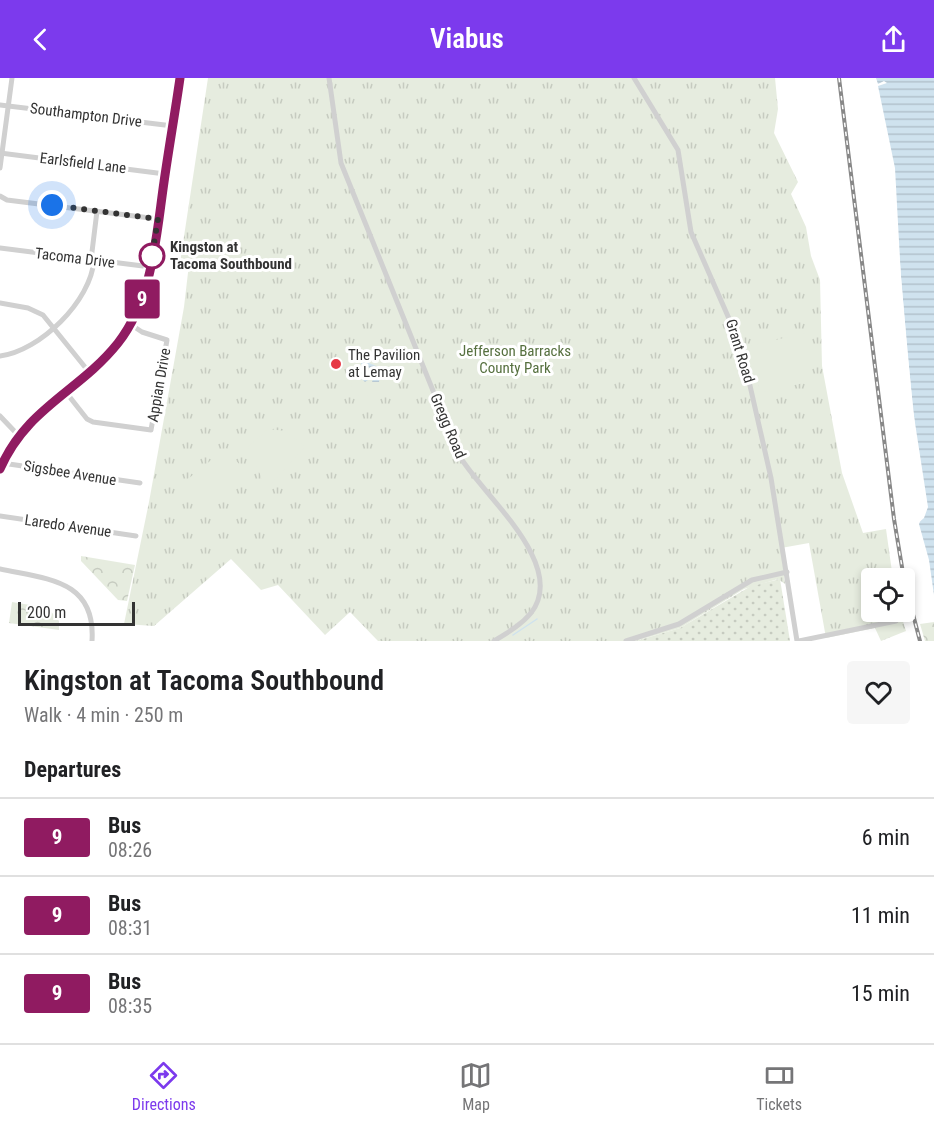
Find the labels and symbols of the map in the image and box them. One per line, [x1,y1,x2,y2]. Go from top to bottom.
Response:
street label: Southampton Drive [29,99,143,131]
street label: Earlsfield Lane [39,149,127,177]
your location [37,190,67,220]
place label: Kingston at Tacoma Southbound [170,238,292,273]
marker: Kingston at Tacoma Southbound [139,243,165,269]
street label: Tacoma Drive [34,244,116,272]
line badge: 9 [122,280,162,318]
street label: Grant Road [722,317,758,385]
park label: Jefferson Barracks County Park [459,342,571,377]
place label: The Pavilion at Lemay [348,346,420,381]
street label: Appian Drive [144,347,174,423]
marker: The Pavilion at Lemay [329,357,343,371]
street label: Gregg Road [426,391,470,461]
street label: Sigsbee Avenue [22,457,118,489]
street label: Laredo Avenue [23,511,113,541]
scale bar [18,599,135,626]

